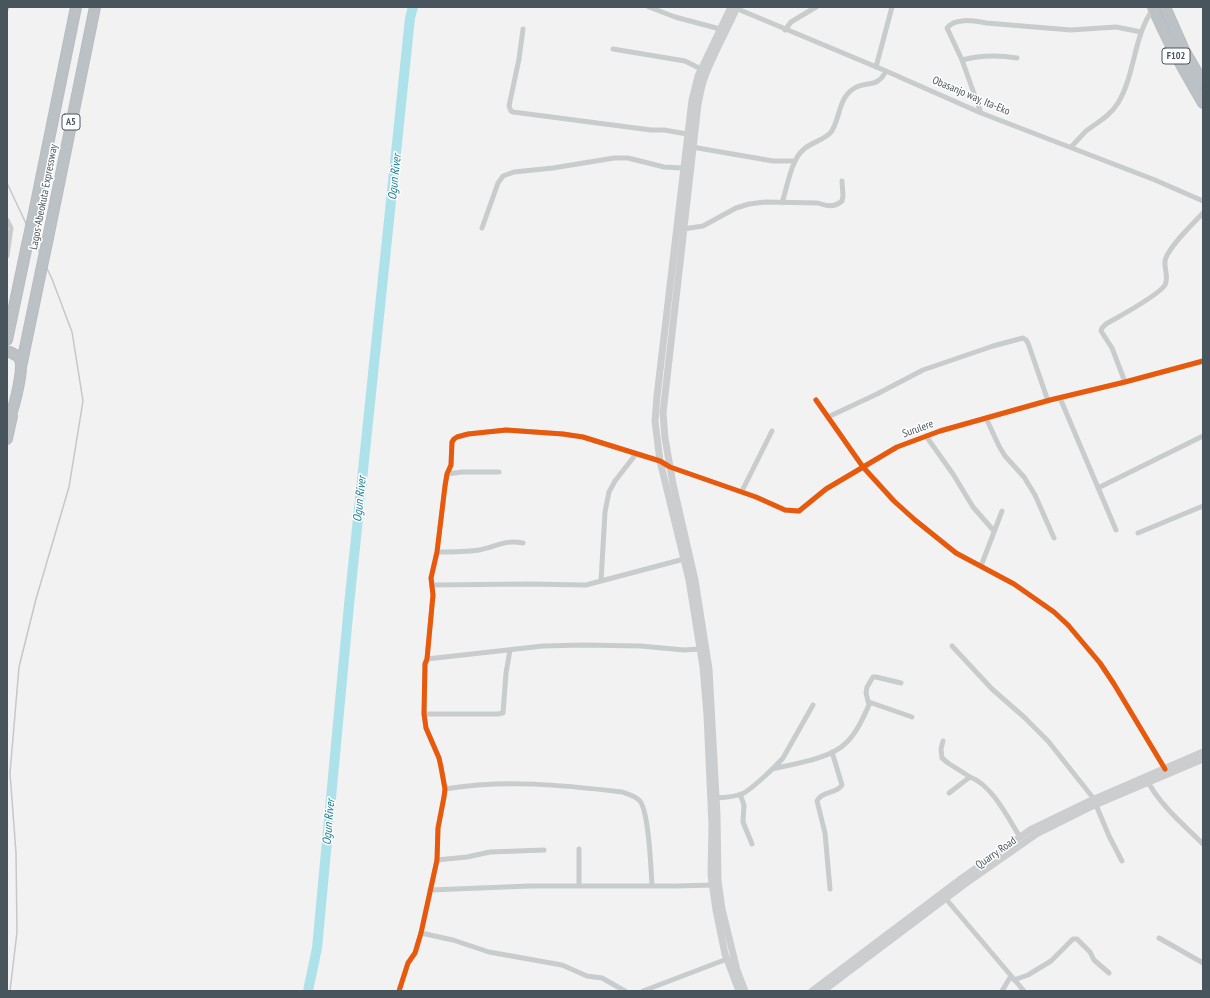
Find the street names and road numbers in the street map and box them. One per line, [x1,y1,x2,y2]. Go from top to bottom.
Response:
road number: F102 [1162,48,1190,64]
street label: Obasanjo way, Ita-Eko [930,74,1012,118]
road number: A5 [62,114,80,130]
street label: Lagos-Abeokuta Expressway [27,143,61,251]
street label: Surulere [901,417,935,441]
street label: Quarry Road [973,834,1019,872]

